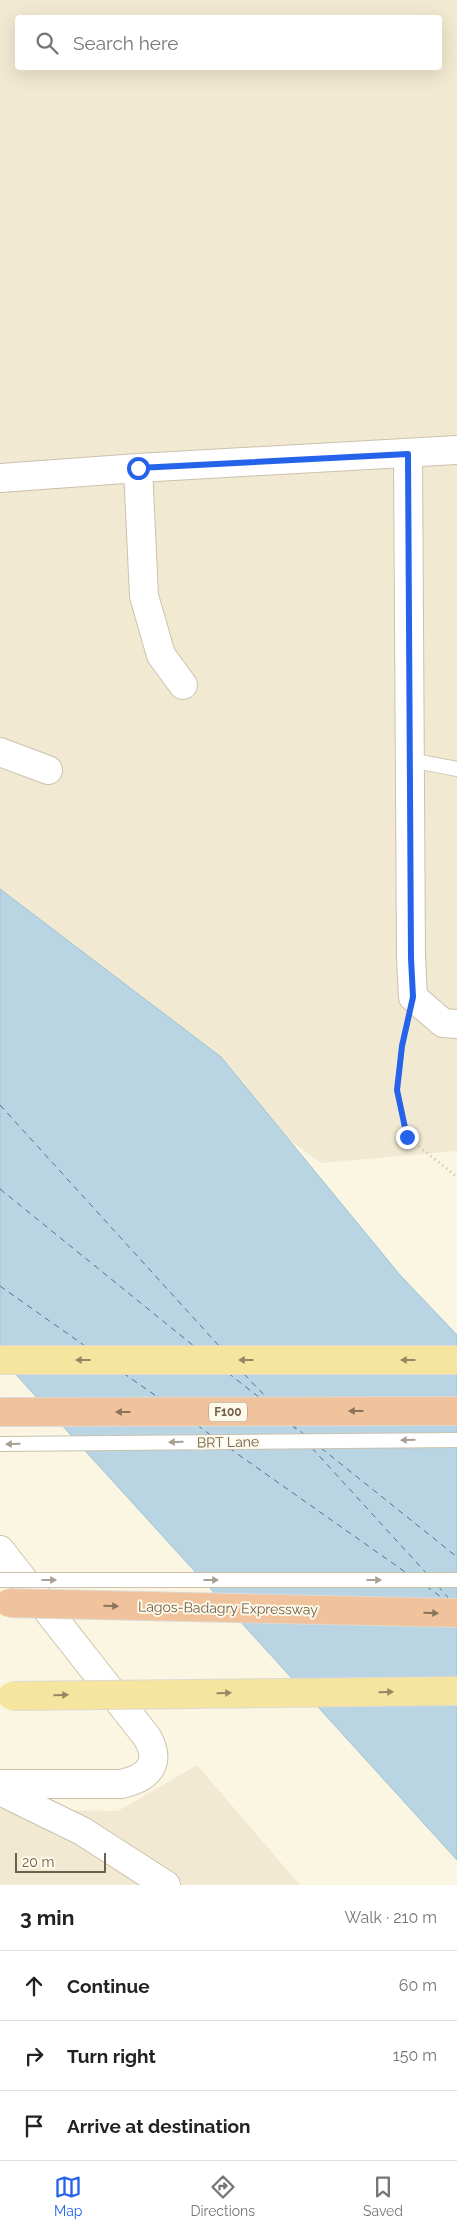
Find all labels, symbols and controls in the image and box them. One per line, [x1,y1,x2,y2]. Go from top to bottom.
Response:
search box [15,15,442,70]
icon: search [33,29,61,57]
text: Search here [73,32,179,54]
route start [127,457,150,480]
route end [396,1126,419,1149]
one-way arrow [75,1356,91,1364]
one-way arrow [238,1356,254,1364]
one-way arrow [400,1356,416,1364]
road number: F100 [209,1402,247,1421]
one-way arrow [348,1407,364,1415]
one-way arrow [115,1408,131,1416]
street label: BRT Lane [197,1433,259,1451]
one-way arrow [400,1436,416,1444]
one-way arrow [168,1439,184,1447]
one-way arrow [5,1440,21,1448]
one-way arrow [41,1576,57,1584]
one-way arrow [203,1576,219,1584]
one-way arrow [366,1576,382,1584]
street label: Lagos-Badagry Expressway [138,1598,318,1618]
one-way arrow [103,1602,119,1610]
one-way arrow [423,1609,439,1617]
one-way arrow [378,1687,394,1695]
one-way arrow [216,1689,232,1697]
one-way arrow [53,1691,69,1699]
scale bar [15,1850,106,1873]
text: 20 m [22,1854,54,1870]
text: 3 min [20,1905,74,1930]
text: Walk · 210 m [345,1908,437,1927]
icon: ahead [20,1972,48,2000]
text: Continue [67,1975,150,1997]
text: 60 m [399,1976,437,1995]
icon: right [20,2042,48,2070]
text: Turn right [67,2045,156,2067]
text: 150 m [393,2046,437,2065]
icon: arrive [20,2112,48,2140]
text: Arrive at destination [67,2115,251,2137]
tab: Map [54,2173,82,2219]
tab: Directions [190,2173,255,2219]
tab: Saved [363,2173,403,2219]

